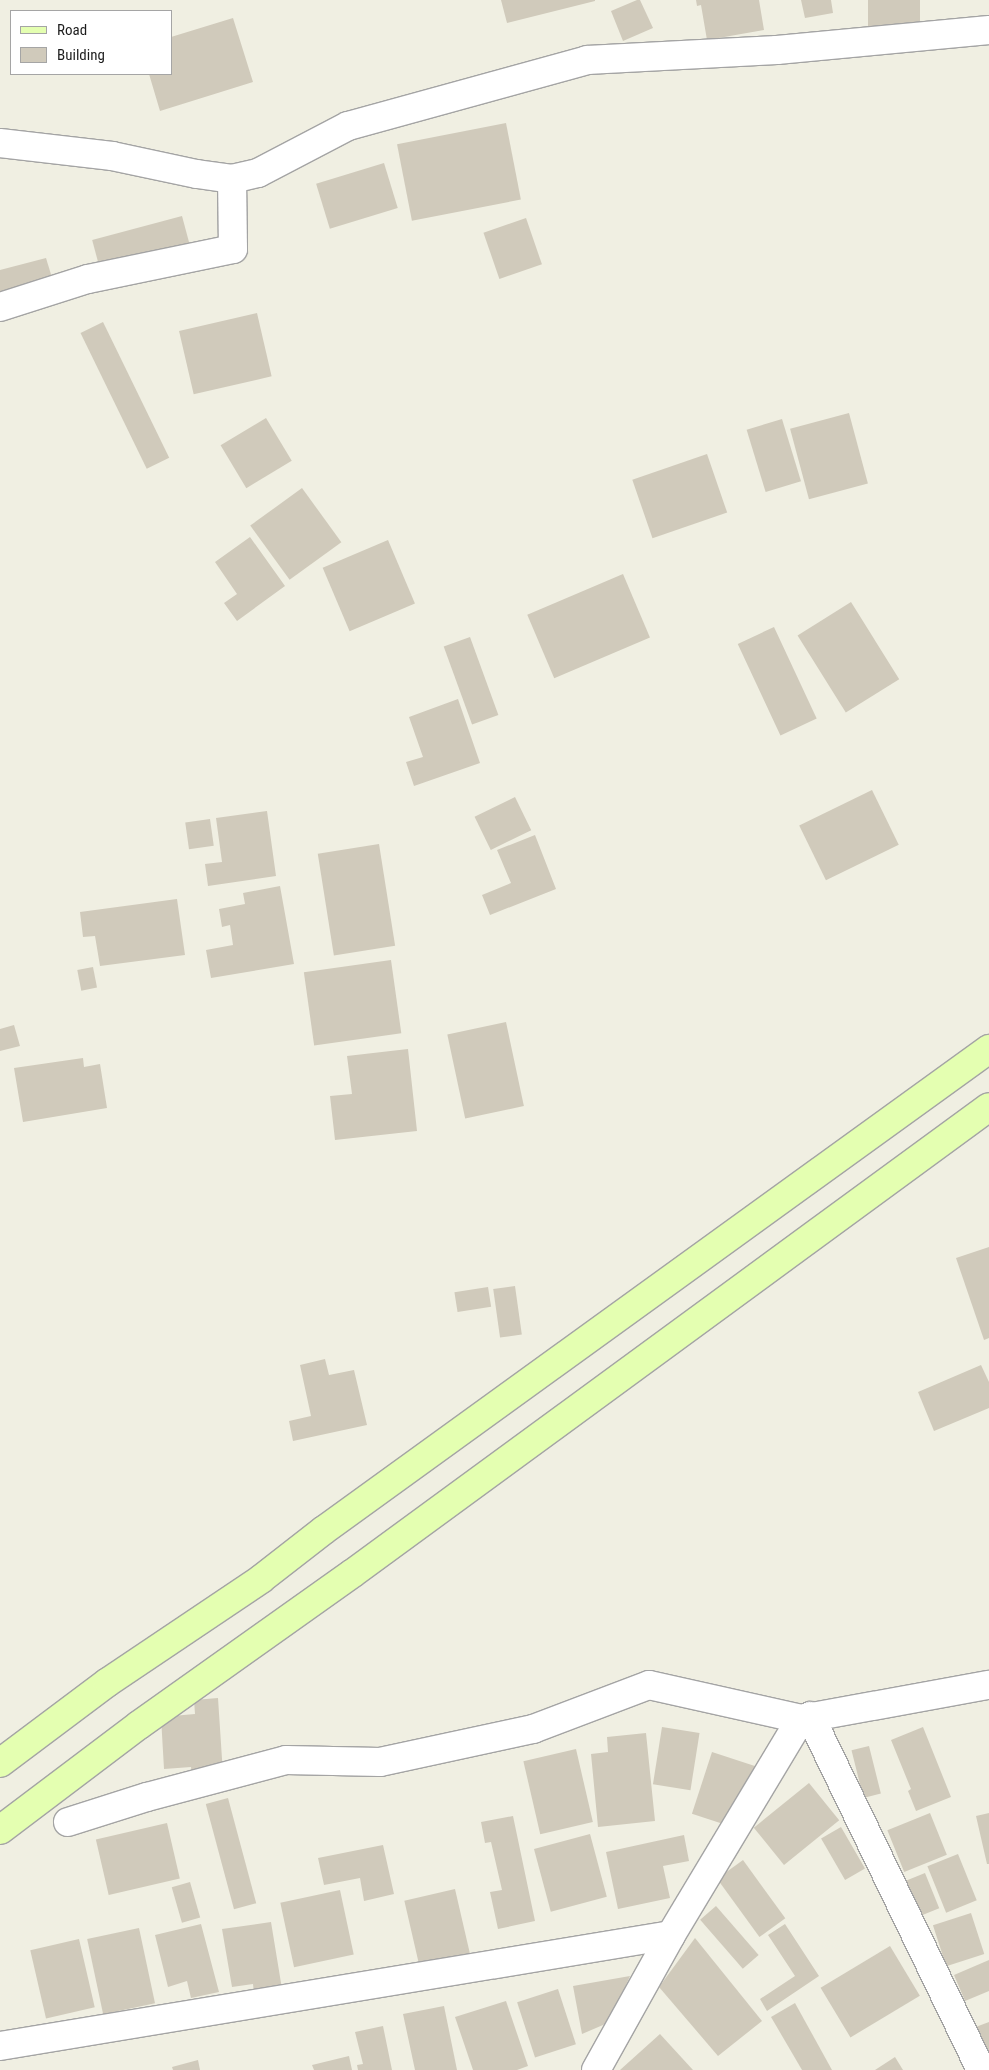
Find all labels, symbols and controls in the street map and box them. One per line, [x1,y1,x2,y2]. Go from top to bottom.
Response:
legend [10,10,172,75]
text: Road [57,21,87,39]
text: Building [57,46,105,64]

